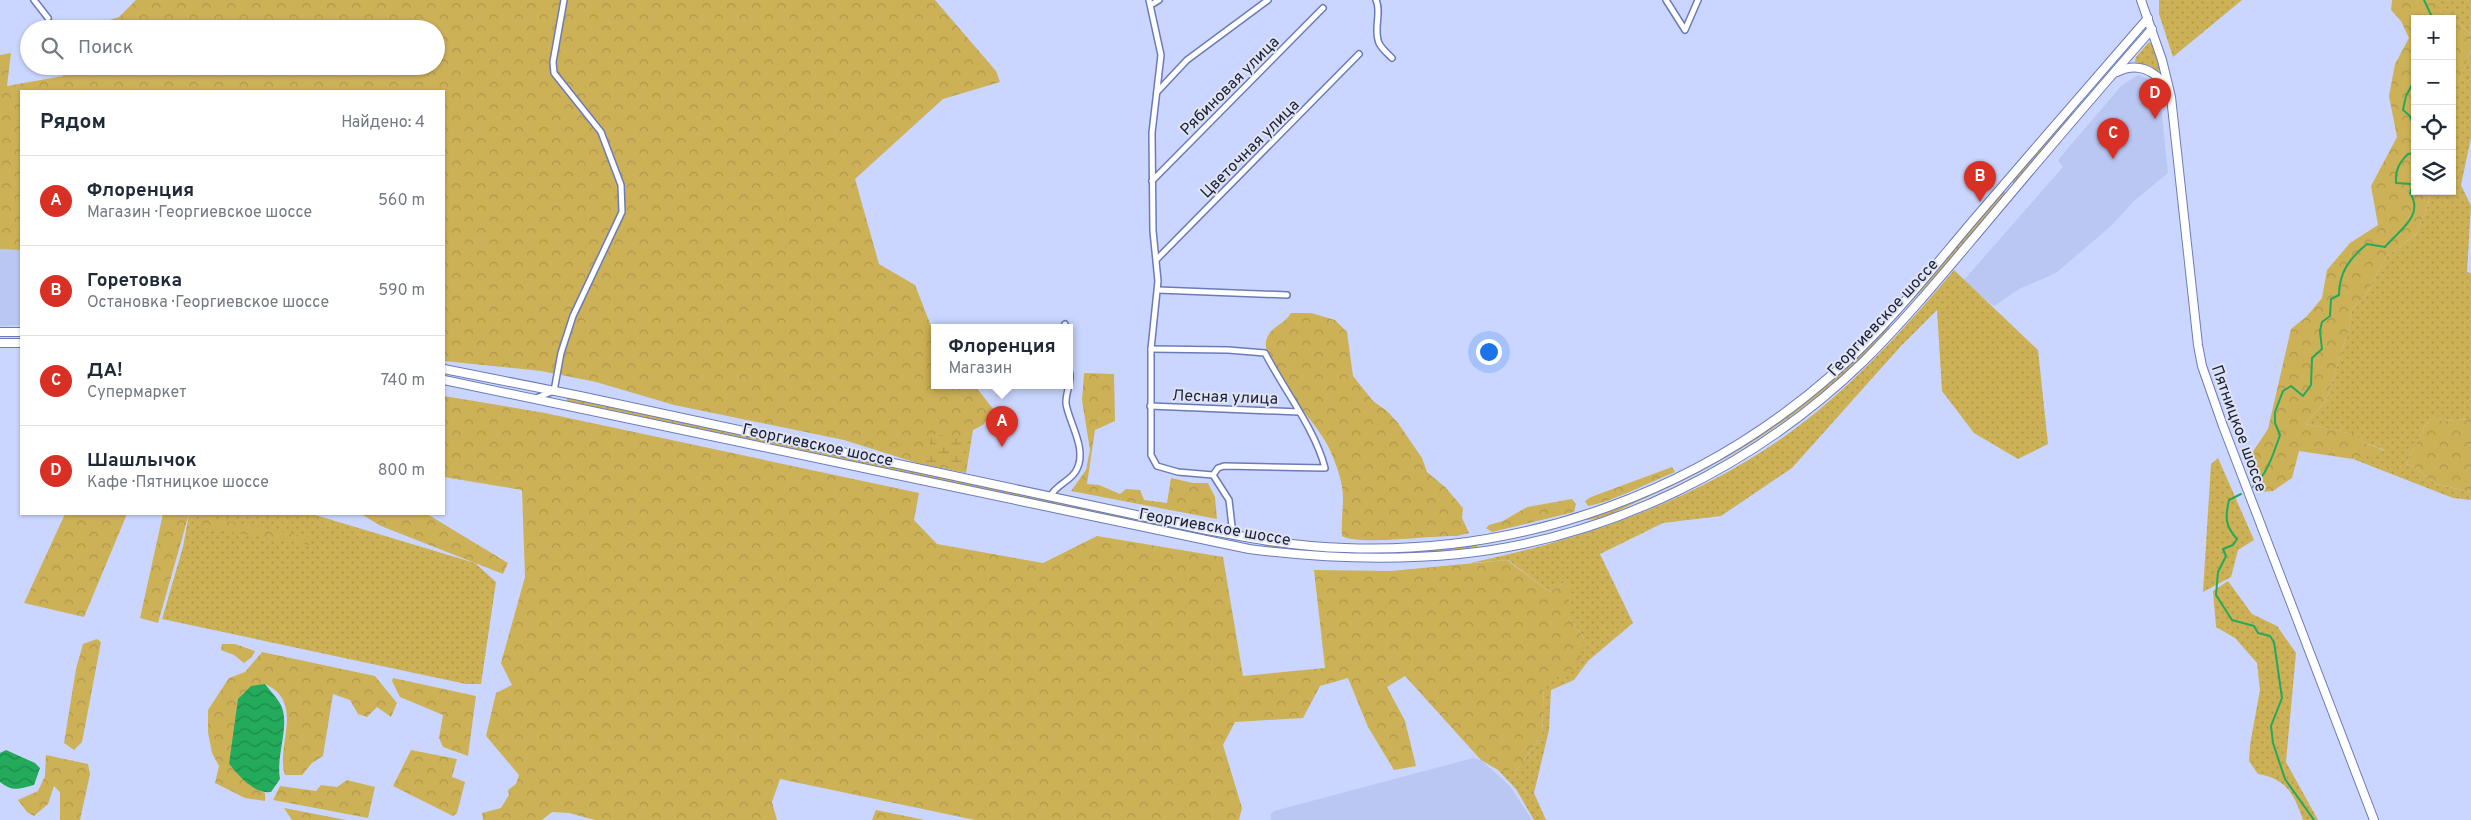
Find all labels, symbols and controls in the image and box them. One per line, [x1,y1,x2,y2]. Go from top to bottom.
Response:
map controls [2411,15,2456,195]
button: + [2411,15,2456,60]
search box [20,20,445,75]
street label: Рябиновая улица [1177,33,1284,140]
icon: search [38,34,66,62]
text: Поиск [78,36,134,60]
button: − [2411,60,2456,105]
pin: D [2139,78,2171,119]
street label: Цветочная улица [1197,96,1304,203]
button: locate [2411,105,2456,150]
text: Рядом [40,109,106,136]
text: Найдено: 4 [341,113,425,133]
pin: C [2097,118,2129,159]
button: layers [2411,150,2456,195]
pin: B [1964,161,1996,202]
text: Флоренция [87,179,194,203]
text: A [50,191,62,211]
text: 560 m [378,191,425,211]
text: Магазин · Георгиевское шоссе [87,203,312,223]
street label: Георгиевское шоссе [1824,255,1943,381]
text: Горетовка [87,269,182,293]
text: B [50,281,62,301]
text: 590 m [378,281,425,301]
text: Остановка · Георгиевское шоссе [87,293,329,313]
popup [931,324,1073,389]
text: Флоренция [948,335,1056,359]
your location [1476,339,1502,365]
text: ДА! [87,359,123,383]
text: Магазин [948,359,1012,379]
street label: Пятницкое шоссе [2206,363,2270,495]
text: C [51,371,61,391]
text: 740 m [381,371,425,391]
text: Супермаркет [87,383,187,403]
street label: Лесная улица [1172,386,1278,410]
pin: A [986,406,1018,447]
street label: Георгиевское шоссе [740,420,895,472]
text: Шашлычок [87,449,197,473]
text: D [50,461,62,481]
text: 800 m [378,461,425,481]
text: Кафе · Пятницкое шоссе [87,473,269,493]
street label: Георгиевское шоссе [1137,505,1292,551]

